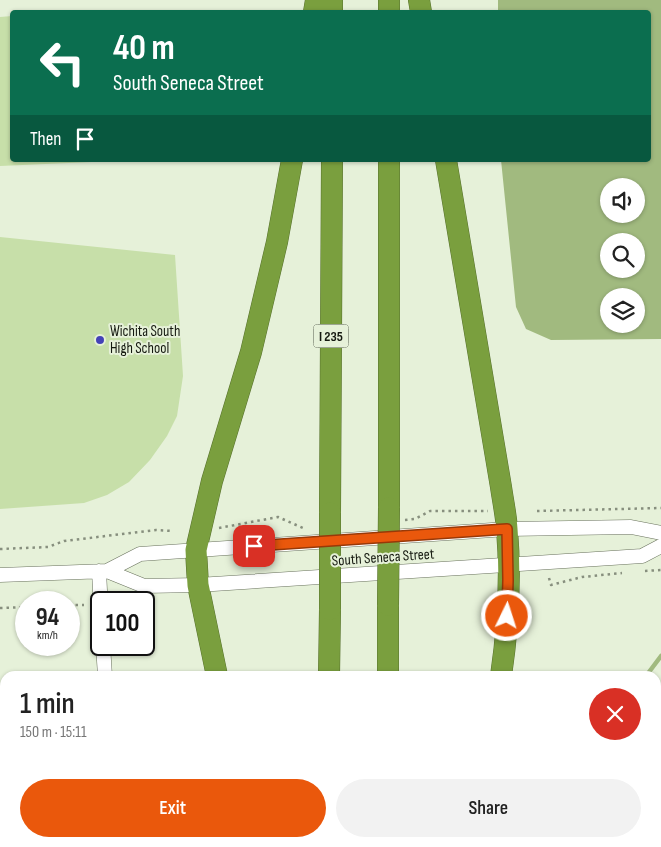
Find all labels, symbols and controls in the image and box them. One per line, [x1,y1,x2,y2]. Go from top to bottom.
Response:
text: 40 m [113,27,175,70]
icon: left [30,30,95,95]
text: South Seneca Street [113,70,264,97]
icon: arrive [71,125,99,153]
text: Then [30,128,61,151]
map controls [600,178,645,333]
button: sound [600,178,645,223]
button: search [600,233,645,278]
button: layers [600,288,645,333]
place label: Wichita South High School [110,322,180,358]
road number: I 235 [314,324,348,348]
marker: Wichita South High School [94,334,106,346]
pin [233,525,275,567]
icon: arrive [240,532,268,560]
street label: South Seneca Street [331,544,435,571]
position arrow [480,589,532,641]
speed limit sign: 100 [90,591,155,656]
text: 94 [36,602,59,633]
text: km/h [37,628,58,643]
text: 1 min [20,686,75,722]
button: close [589,688,641,740]
text: 150 m · 15:11 [20,723,86,742]
button: Exit [20,779,326,837]
button: Share [336,779,641,837]

